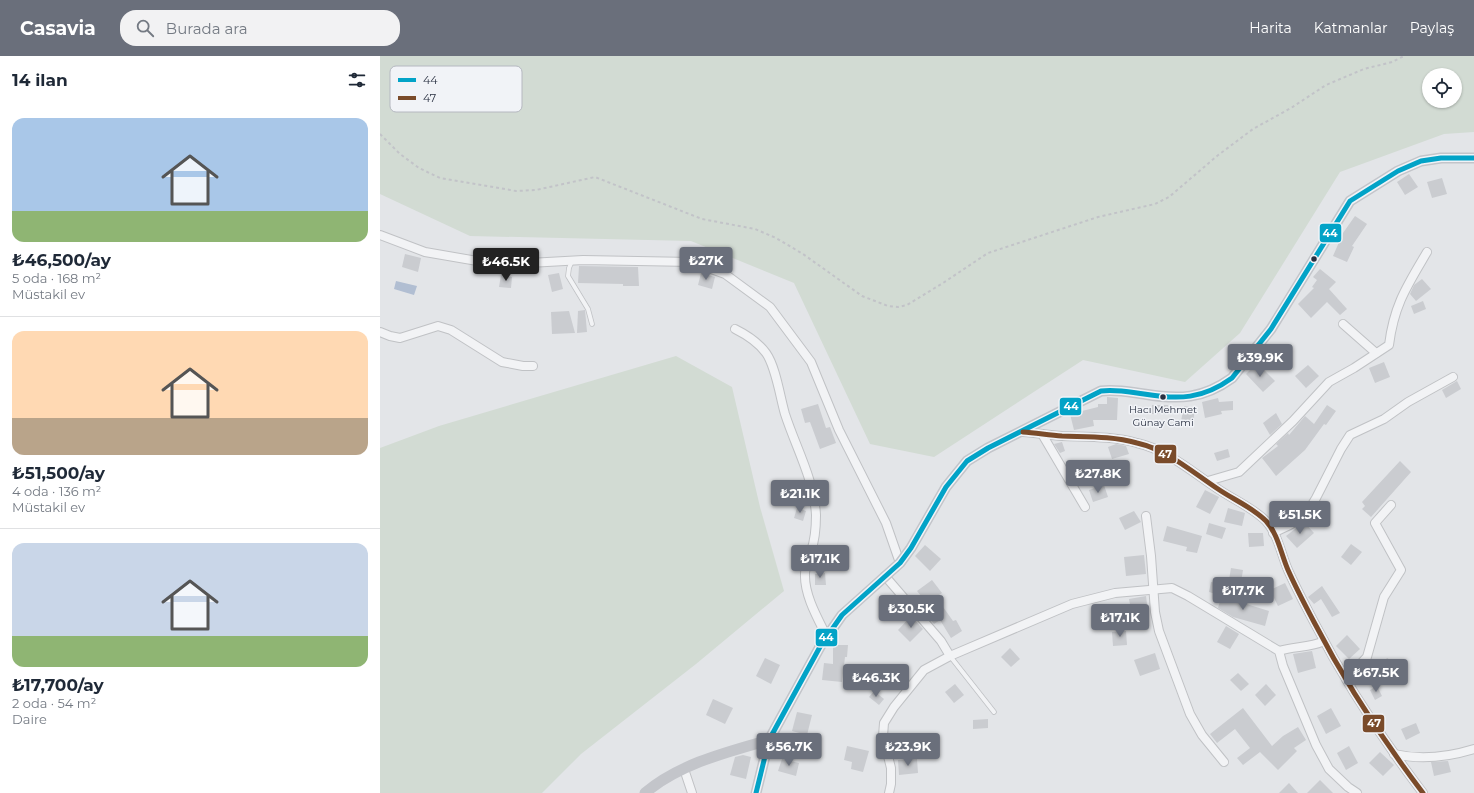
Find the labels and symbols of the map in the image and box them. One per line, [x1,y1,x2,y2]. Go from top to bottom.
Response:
legend [390,66,522,112]
text: 44 [423,73,438,87]
text: 47 [423,91,436,105]
line badge: 44 [1319,223,1342,243]
text: 44 [1322,226,1338,240]
pin: ₺27K [682,247,730,281]
pin: ₺46.5K [473,248,539,282]
unlabelled marker [1309,254,1319,264]
pin: ₺39.9K [1227,344,1293,378]
marker: Hacı Mehmet Günay Cami [1158,392,1168,402]
line badge: 44 [1059,397,1082,416]
text: 44 [1063,399,1079,413]
place label: Hacı Mehmet Günay Cami [1129,403,1197,429]
line badge: 47 [1154,444,1177,464]
text: 47 [1158,447,1172,461]
pin: ₺27.8K [1065,460,1131,494]
pin: ₺21.1K [767,480,833,514]
pin: ₺51.5K [1267,501,1333,535]
pin: ₺17.1K [787,545,853,579]
pin: ₺17.7K [1210,577,1276,611]
pin: ₺30.5K [878,595,944,629]
pin: ₺17.1K [1087,604,1153,638]
line badge: 44 [815,628,838,647]
text: 44 [818,630,834,644]
pin: ₺67.5K [1343,659,1409,693]
pin: ₺46.3K [843,664,909,698]
line badge: 47 [1362,714,1385,733]
text: 47 [1367,716,1381,730]
pin: ₺56.7K [756,733,822,767]
pin: ₺23.9K [875,733,941,767]

